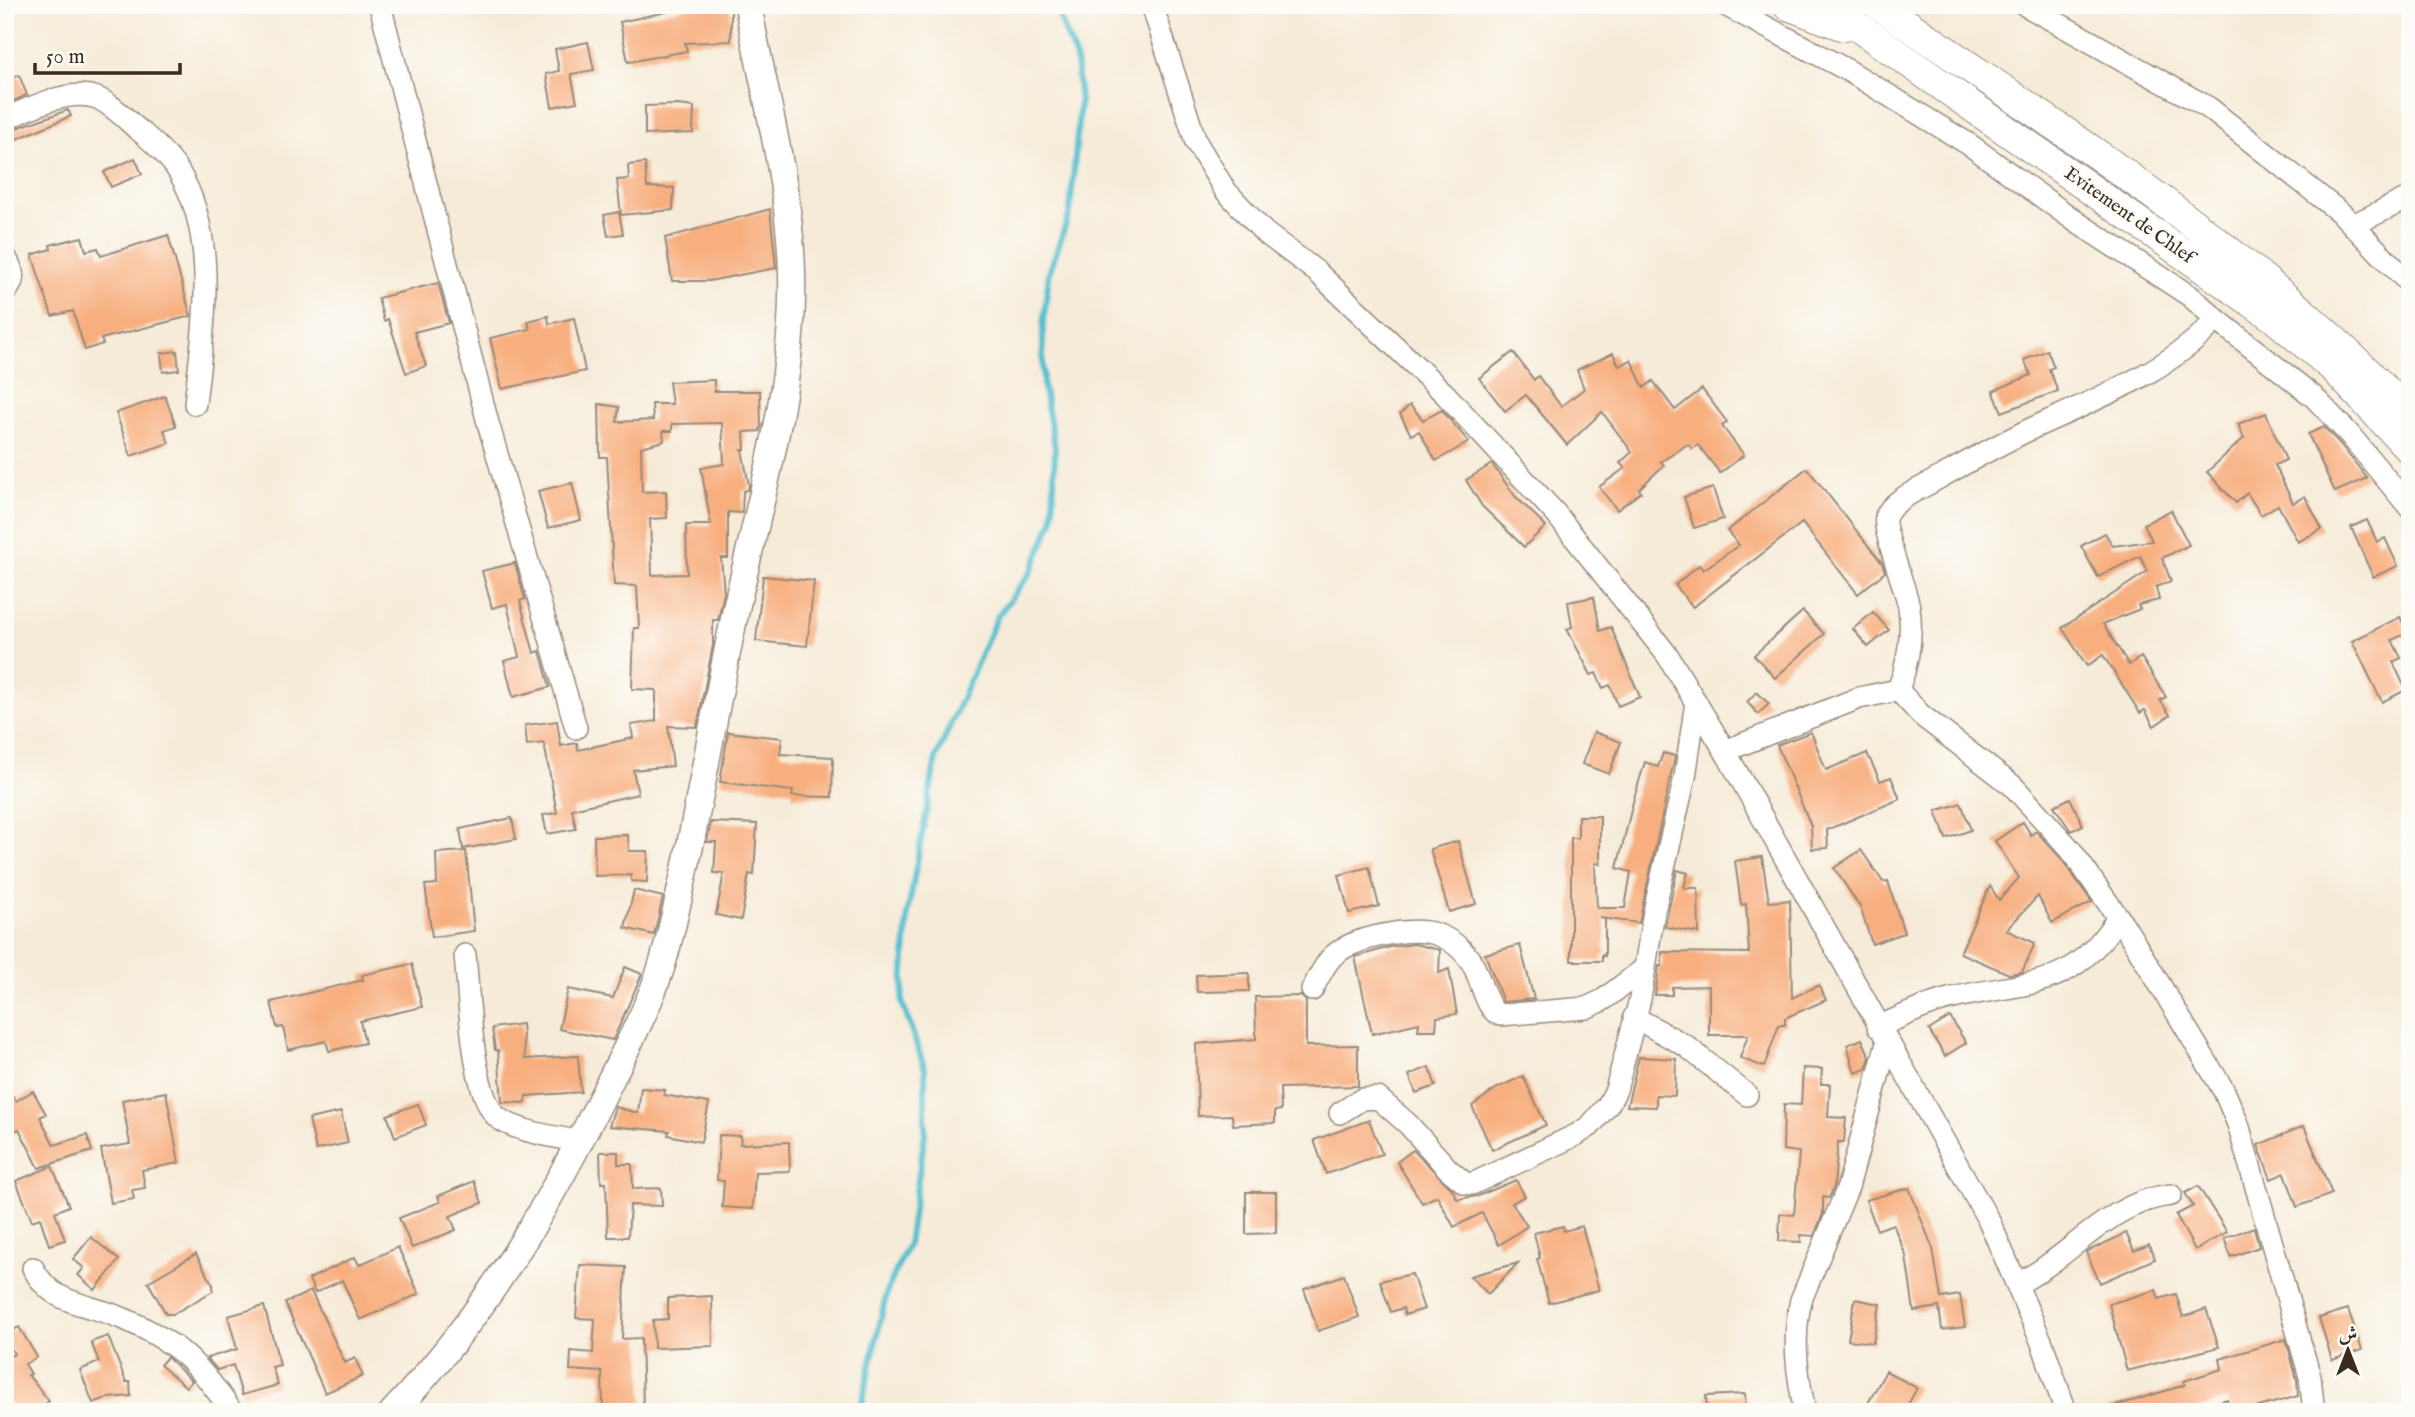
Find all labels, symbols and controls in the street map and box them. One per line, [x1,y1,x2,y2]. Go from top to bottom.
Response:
scale bar [35,32,180,76]
text: 50 m [46,44,85,71]
street label: Evitement de Chlef [2059,162,2201,271]
north arrow [2314,1316,2384,1386]
text: ش [2339,1323,2357,1347]

